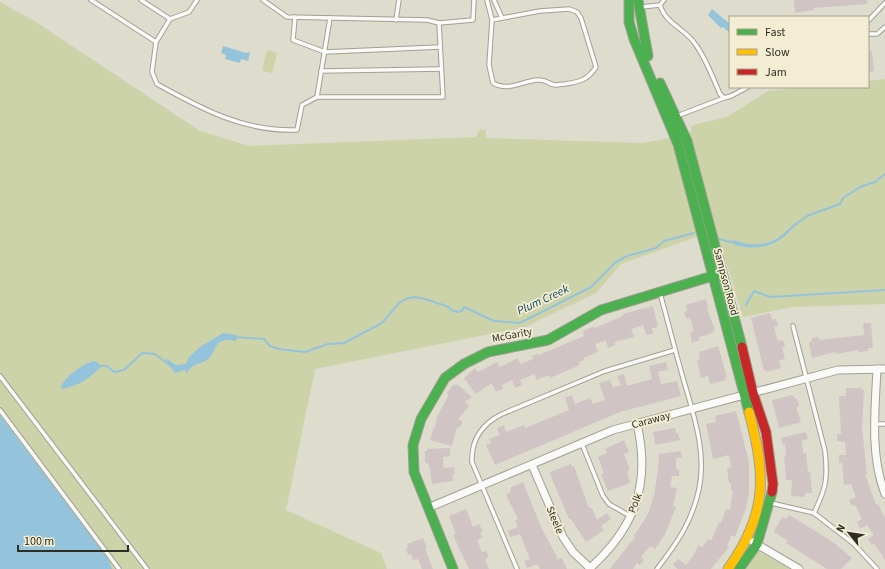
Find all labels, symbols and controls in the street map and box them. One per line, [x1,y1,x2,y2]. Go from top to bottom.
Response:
legend [729,16,869,88]
text: Fast [765,24,785,41]
text: Slow [765,44,790,61]
text: Jam [765,64,787,81]
street label: Sampson Road [710,247,742,317]
water label: Plum Creek [514,280,572,319]
street label: McGarity [491,324,533,346]
street label: Caraway [630,408,672,432]
street label: Polk [624,490,646,515]
street label: Steele [543,504,568,536]
north arrow [829,513,869,553]
text: N [832,521,849,535]
scale bar [18,527,128,553]
text: 100 m [24,533,54,550]

